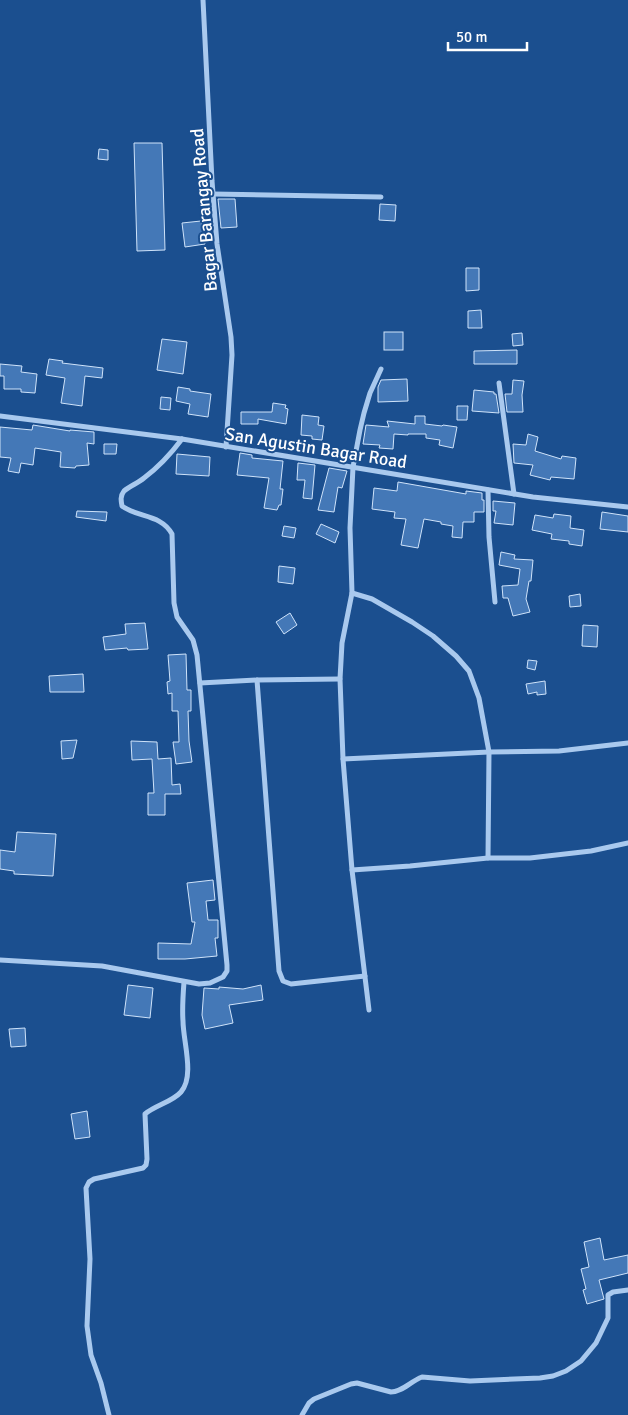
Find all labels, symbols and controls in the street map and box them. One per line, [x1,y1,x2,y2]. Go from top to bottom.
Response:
scale bar [448,20,527,52]
text: 50 m [456,28,487,46]
street label: Bagar Barangay Road [186,127,222,293]
street label: San Agustin Bagar Road [224,423,408,473]

